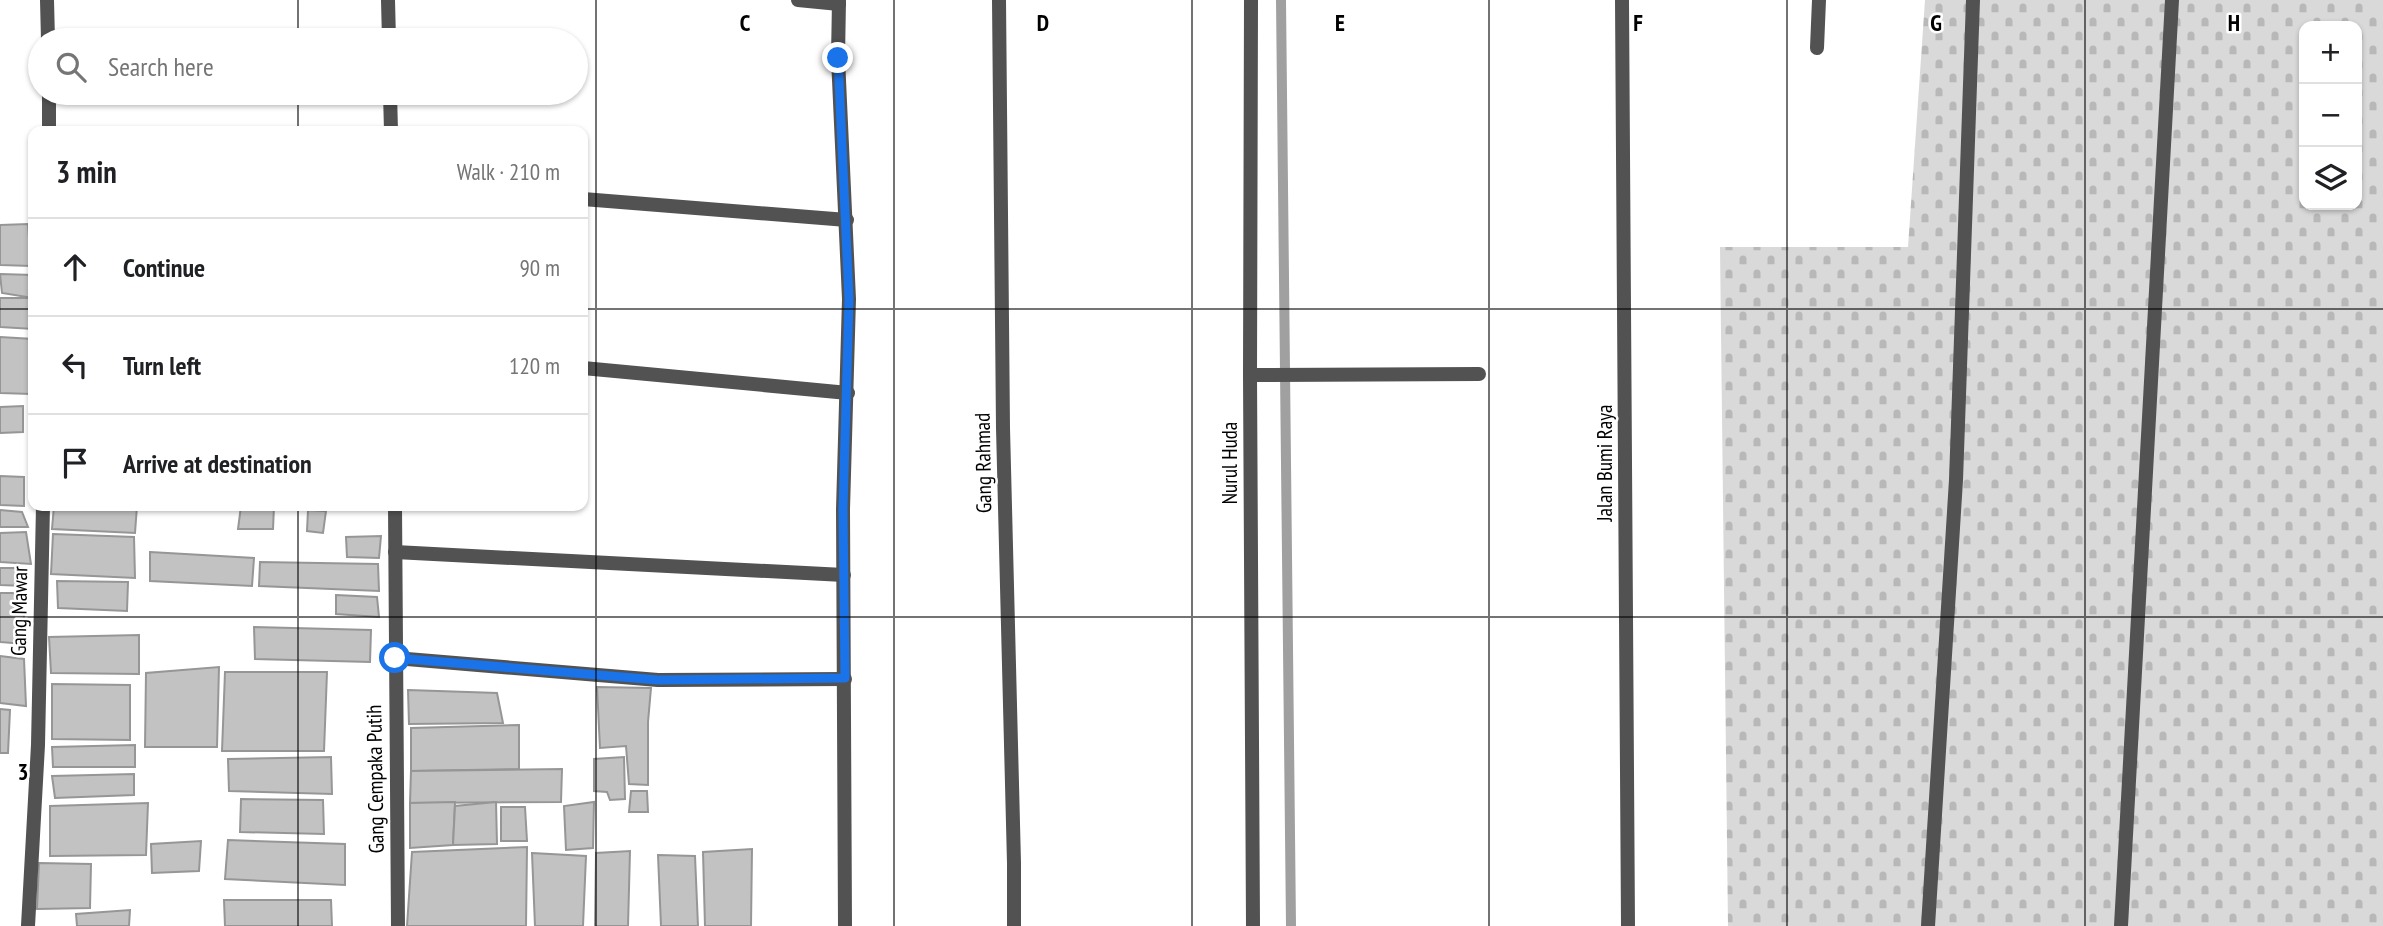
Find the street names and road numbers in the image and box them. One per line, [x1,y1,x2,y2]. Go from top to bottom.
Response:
street label: Jalan Bumi Raya [1591,405,1618,522]
street label: Gang Rahmad [969,413,997,513]
street label: Nurul Huda [1216,422,1243,504]
street label: Gang Mawar [5,566,33,656]
street label: Gang Cempaka Putih [360,704,390,854]

